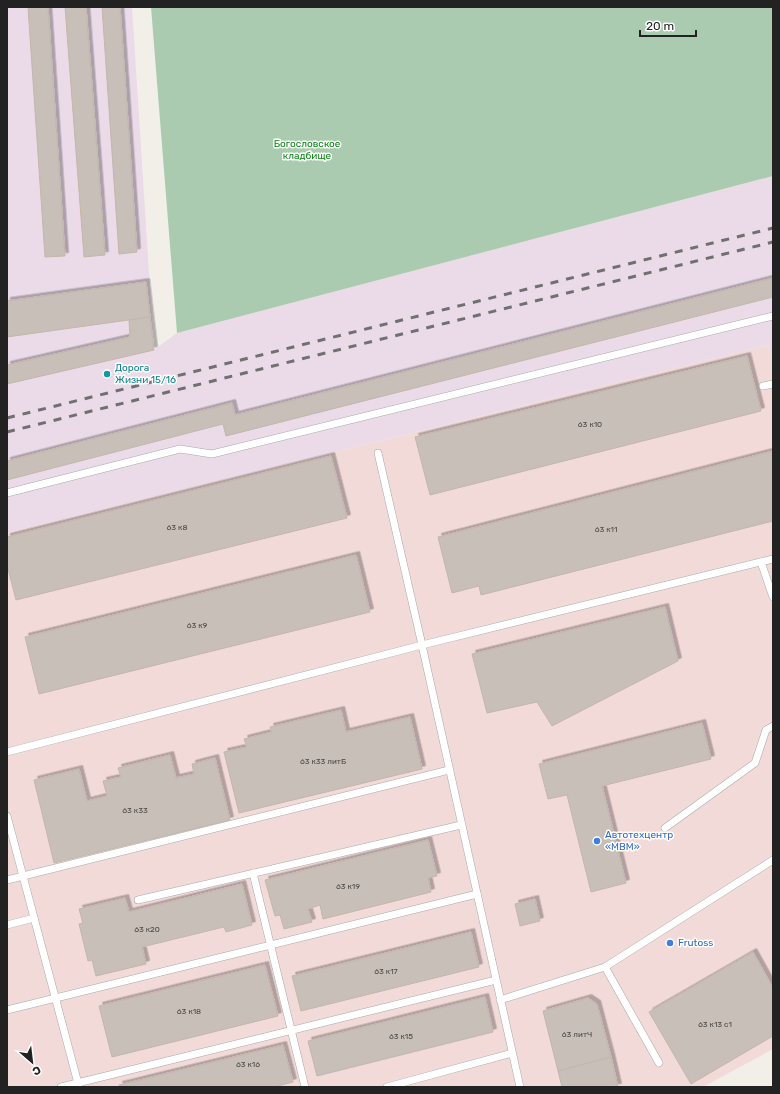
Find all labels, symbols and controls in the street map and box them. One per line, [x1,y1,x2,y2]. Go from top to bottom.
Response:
scale bar [640,12,696,38]
text: 20 m [646,19,674,33]
park label: Богословское кладбище [274,138,341,162]
place label: Дорога Жизни 15/16 [115,362,176,386]
marker: Дорога Жизни 15/16 [102,369,112,379]
house number: 63 к10 [578,420,602,429]
house number: 63 к8 [167,523,187,532]
house number: 63 к11 [595,525,617,534]
house number: 63 к9 [187,621,208,630]
house number: 63 к33 литБ [300,757,346,766]
house number: 63 к33 [122,806,148,815]
place label: Автотехцентр «МВМ» [605,829,673,853]
marker: Автотехцентр «МВМ» [592,836,602,846]
house number: 63 к19 [336,882,360,891]
house number: 63 к20 [134,925,160,934]
place label: Frutoss [678,937,713,949]
marker: Frutoss [665,938,675,948]
house number: 63 к17 [374,967,398,976]
house number: 63 к18 [177,1007,201,1016]
house number: 63 к13 с1 [698,1020,732,1029]
house number: 63 литЧ [562,1030,592,1039]
house number: 63 к15 [389,1032,413,1041]
north arrow [12,1042,52,1082]
house number: 63 к16 [236,1060,260,1069]
text: С [30,1063,43,1078]

